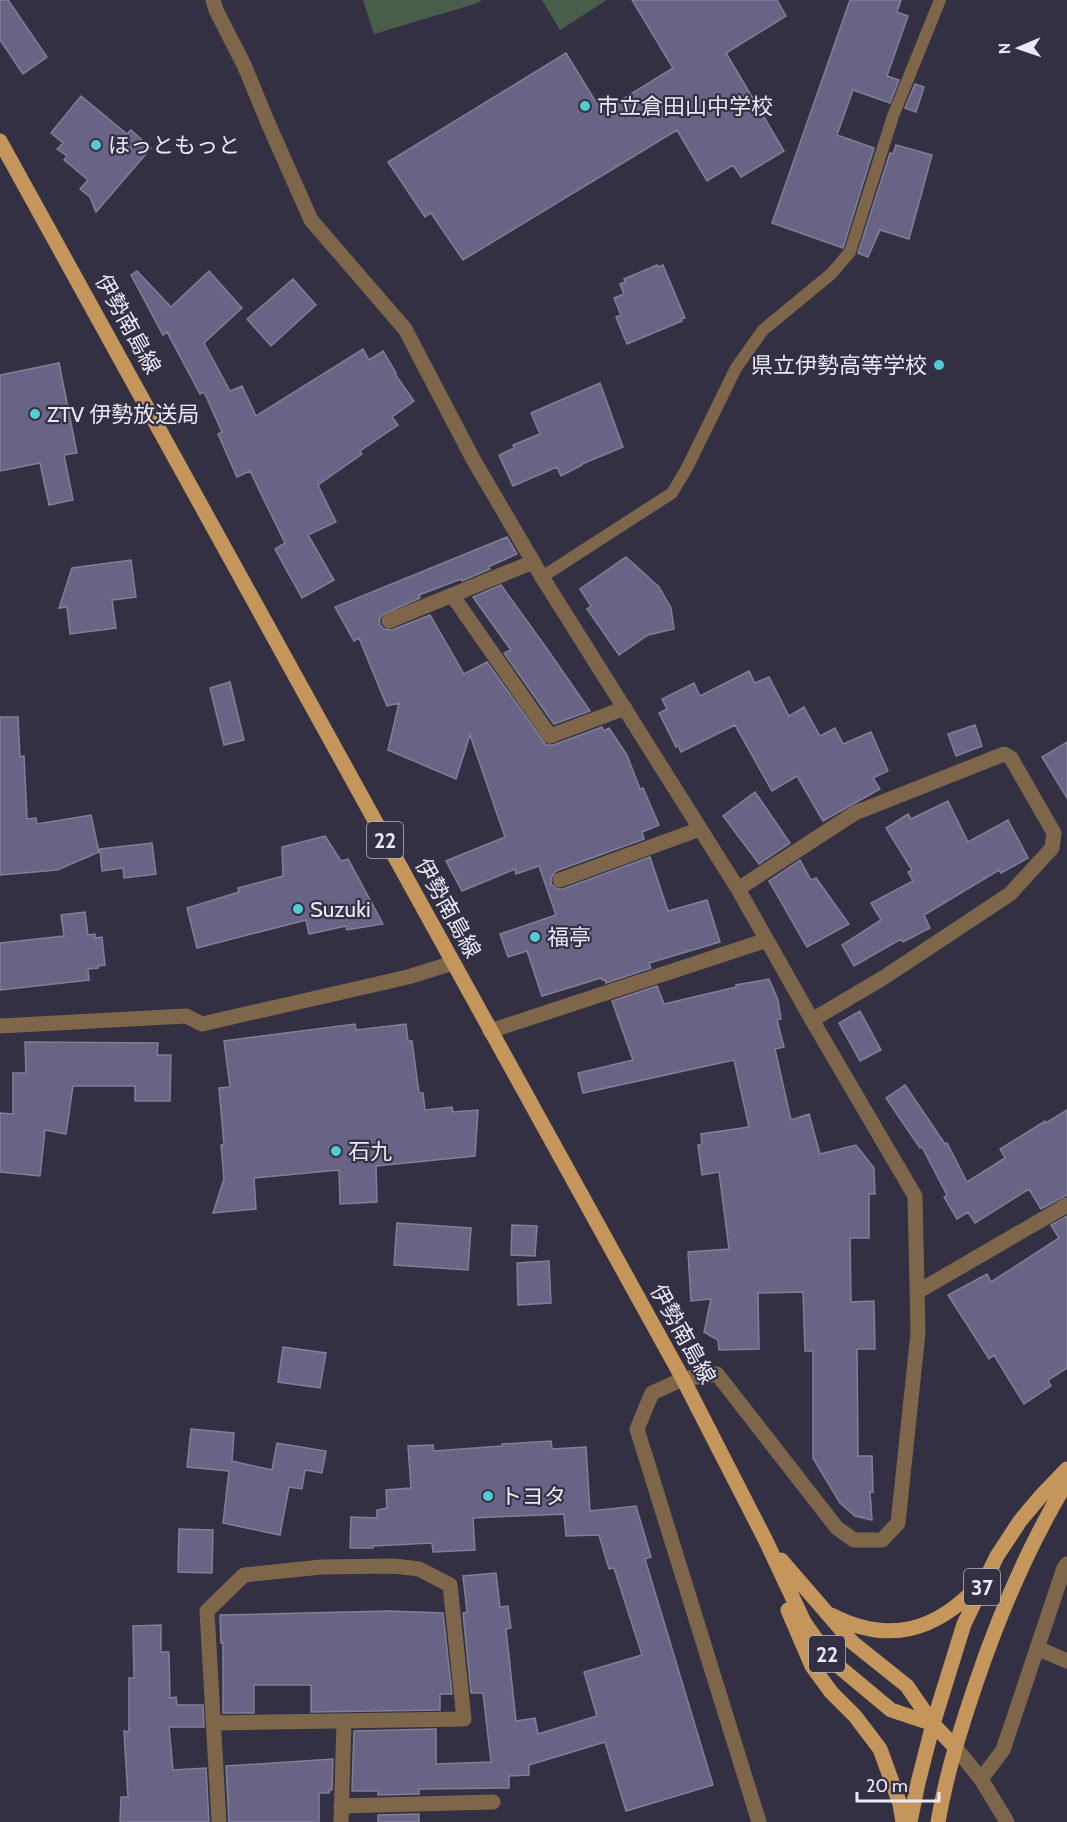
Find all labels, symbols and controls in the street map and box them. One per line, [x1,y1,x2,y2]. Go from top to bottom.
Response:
north arrow [989,18,1049,78]
text: N [995,43,1014,54]
place label: 市立倉田山中学校 [597,93,773,120]
marker: 市立倉田山中学校 [578,99,592,113]
place label: ほっともっと [108,132,240,159]
marker: ほっともっと [89,138,103,152]
street label: 伊勢南島線 [90,269,166,379]
place label: 県立伊勢高等学校 [751,352,927,379]
marker: 県立伊勢高等学校 [932,358,946,372]
place label: ZTV 伊勢放送局 [47,401,199,428]
marker: ZTV 伊勢放送局 [28,407,42,421]
road number: 22 [367,822,403,858]
street label: 伊勢南島線 [410,853,486,963]
place label: Suzuki [310,896,371,923]
marker: Suzuki [291,902,305,916]
place label: 福亭 [547,924,591,951]
marker: 福亭 [528,930,542,944]
place label: 石九 [348,1138,392,1165]
marker: 石九 [329,1144,343,1158]
street label: 伊勢南島線 [645,1279,721,1389]
place label: トヨタ [500,1483,566,1510]
marker: トヨタ [481,1489,495,1503]
road number: 37 [964,1569,1000,1605]
road number: 22 [809,1636,845,1672]
scale bar [857,1765,940,1803]
text: 20 m [866,1775,908,1797]

